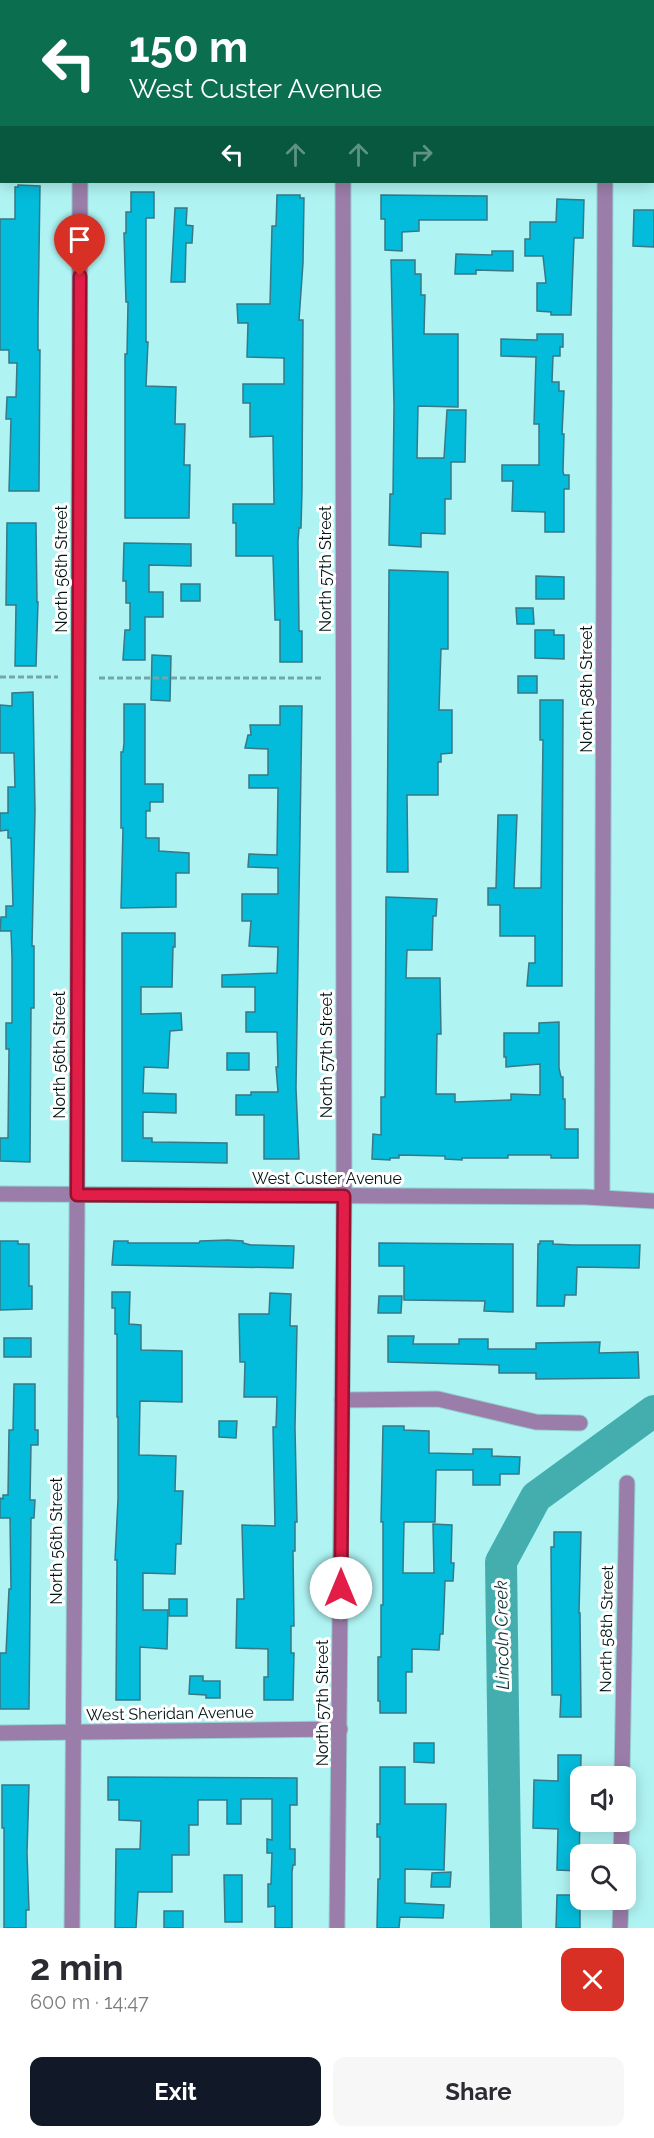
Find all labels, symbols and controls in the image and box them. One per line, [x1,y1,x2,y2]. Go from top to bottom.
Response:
text: 150 m [129,23,248,72]
icon: left [30,24,108,102]
text: West Custer Avenue [129,73,382,104]
icon: left [216,138,249,171]
icon: ahead [279,138,312,171]
icon: ahead [342,138,375,171]
icon: right [405,138,438,171]
pin [54,214,105,276]
icon: arrive [63,223,96,256]
street label: North 56th Street [52,505,71,633]
street label: North 57th Street [316,505,335,632]
street label: North 58th Street [577,625,596,753]
street label: North 56th Street [50,991,69,1119]
street label: North 57th Street [317,991,336,1118]
street label: West Custer Avenue [252,1169,402,1188]
street label: North 56th Street [47,1477,66,1605]
position arrow [309,1556,373,1620]
street label: North 58th Street [596,1564,617,1693]
water label: Lincoln Creek [490,1580,513,1690]
street label: North 57th Street [313,1639,332,1766]
street label: West Sheridan Avenue [86,1703,254,1724]
map controls [570,1766,636,1910]
button: sound [570,1766,636,1832]
button: search [570,1844,636,1910]
text: 2 min [30,1946,123,1988]
button: close [561,1948,624,2011]
text: 600 m · 14:47 [30,1990,149,2014]
button: Exit [30,2057,321,2126]
button: Share [333,2057,624,2126]

